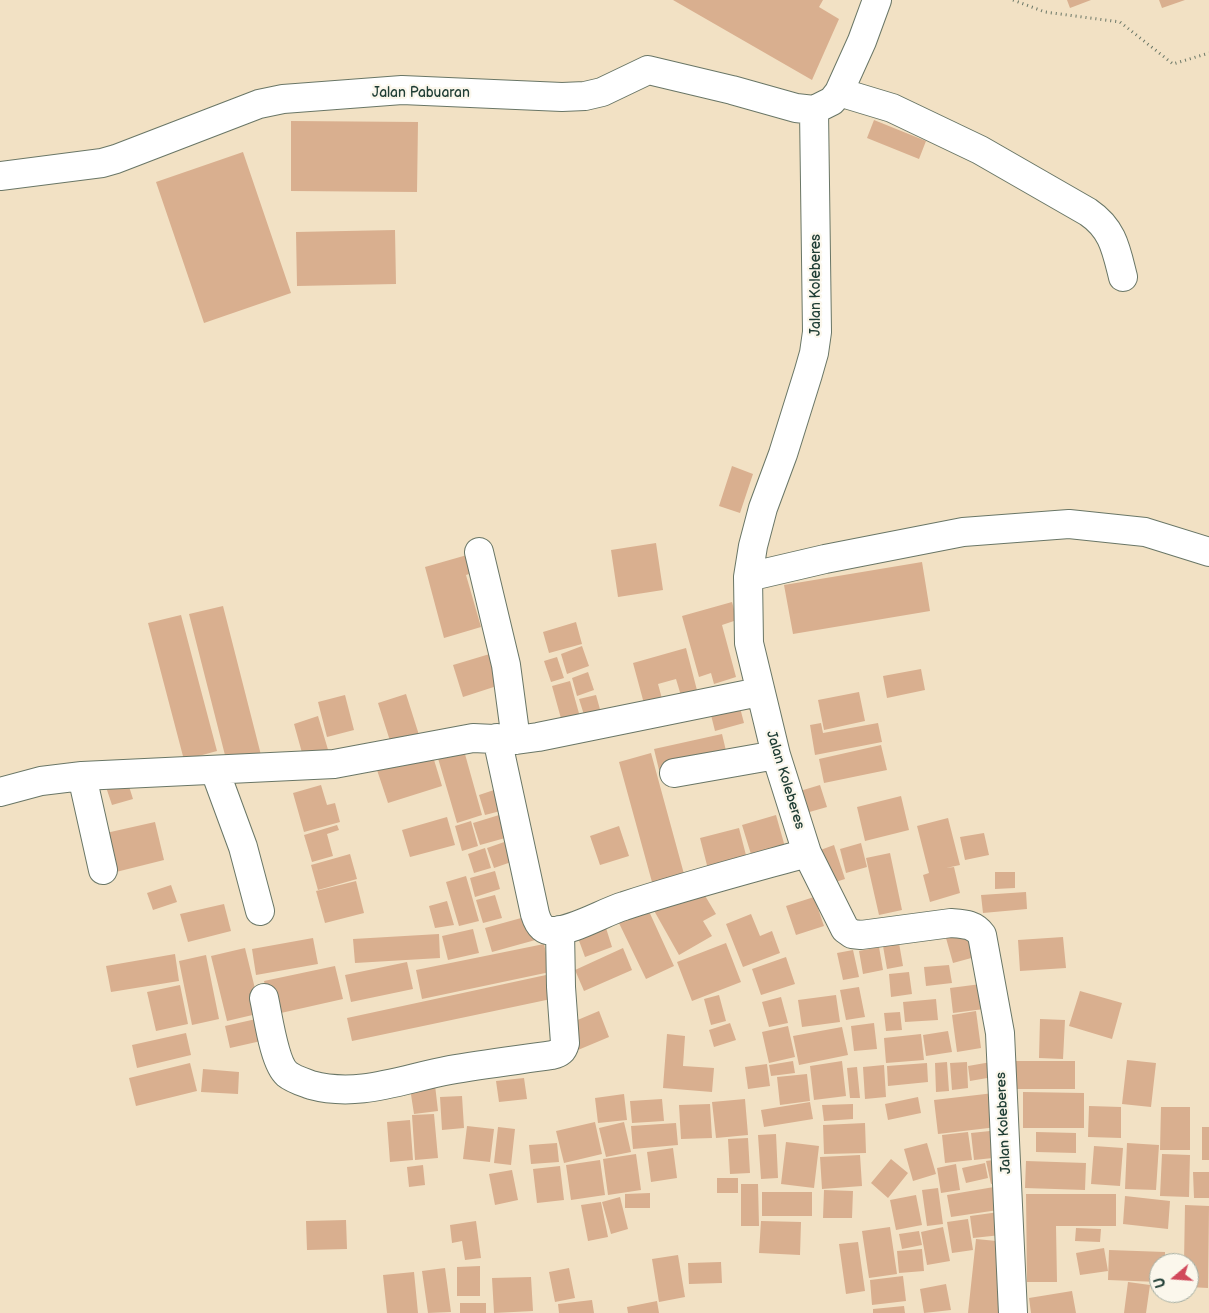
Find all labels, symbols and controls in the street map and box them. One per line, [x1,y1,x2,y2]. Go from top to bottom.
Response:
street label: Jalan Pabuaran [372,85,470,101]
street label: Jalan Koleberes [808,234,824,336]
street label: Jalan Koleberes [762,729,808,831]
street label: Jalan Koleberes [993,1072,1015,1174]
north arrow [1149,1253,1199,1303]
text: U [1151,1275,1170,1290]

